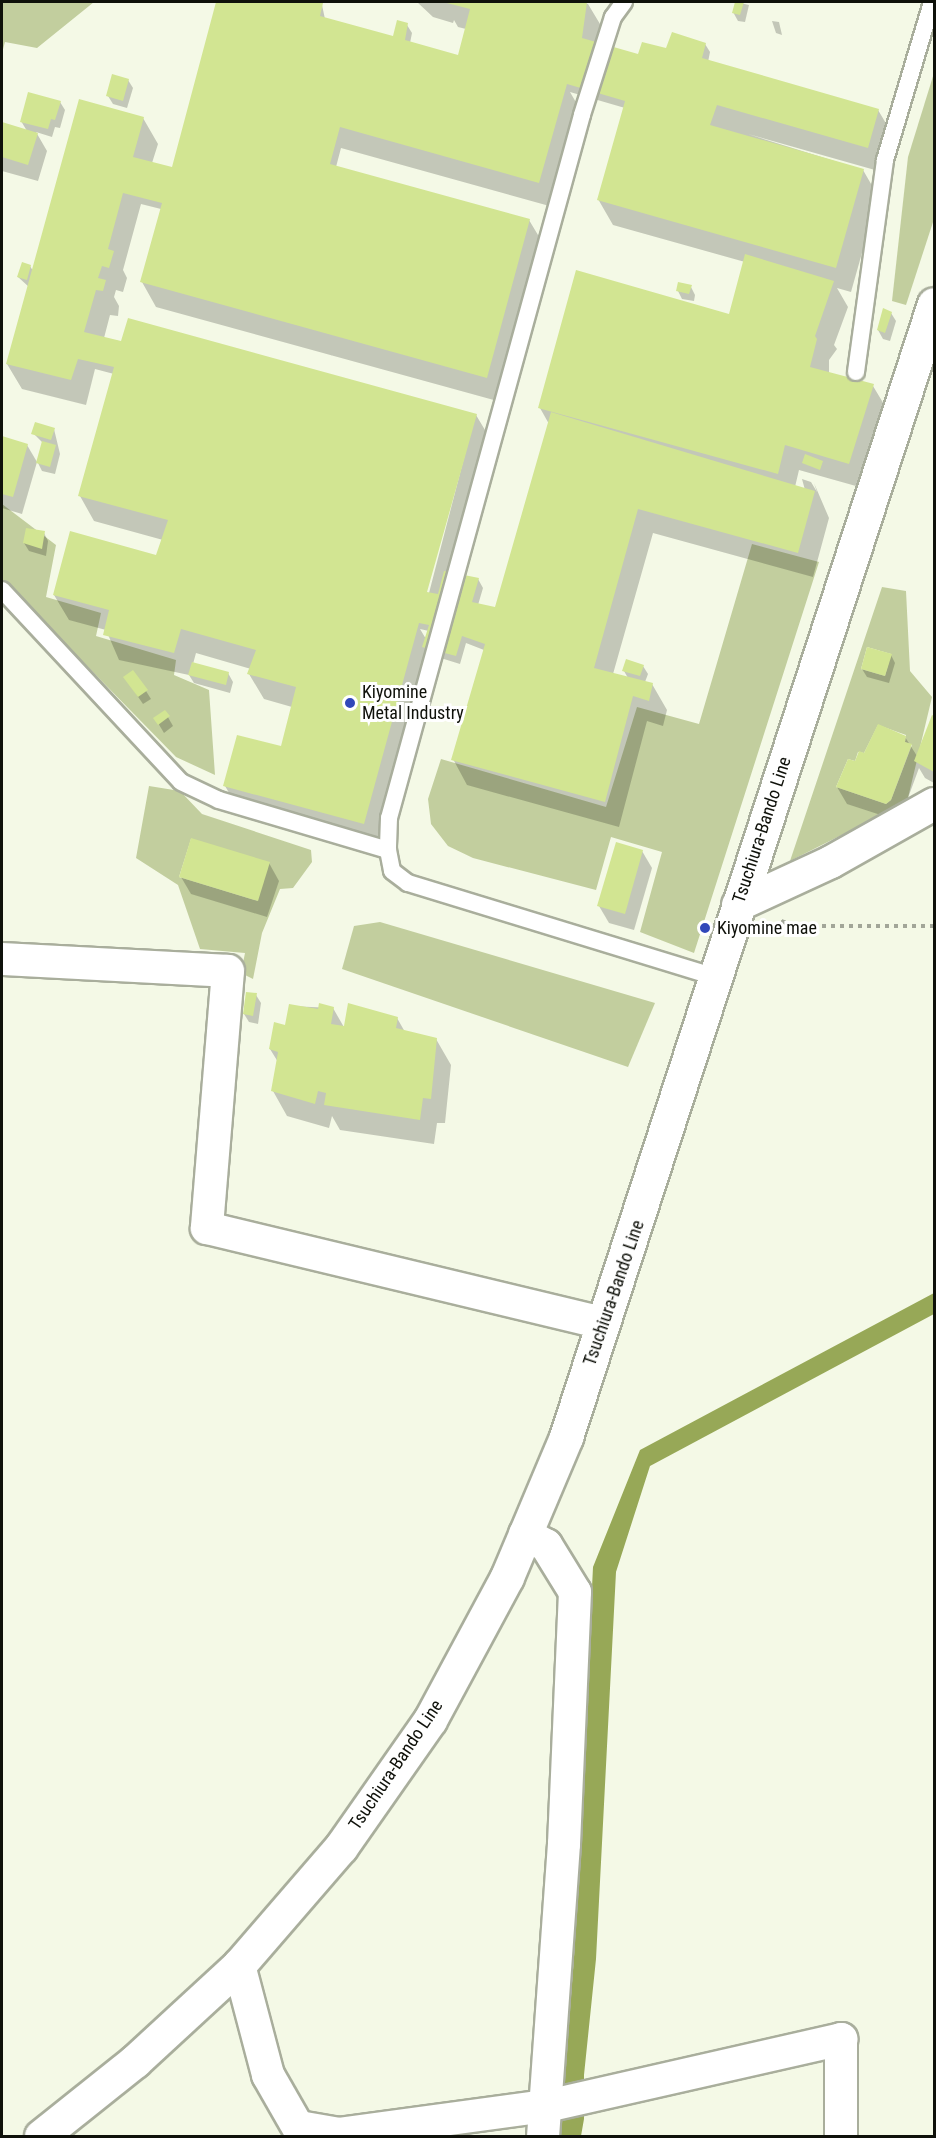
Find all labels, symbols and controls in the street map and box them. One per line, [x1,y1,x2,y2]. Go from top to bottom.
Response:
place label: Kiyomine Metal Industry [362,682,464,724]
marker: Kiyomine Metal Industry [343,696,357,710]
street label: Tsuchiura-Bando Line [728,754,796,906]
place label: Kiyomine mae [717,917,817,939]
marker: Kiyomine mae [698,921,712,935]
street label: Tsuchiura-Bando Line [579,1217,649,1369]
street label: Tsuchiura-Bando Line [344,1696,448,1834]

